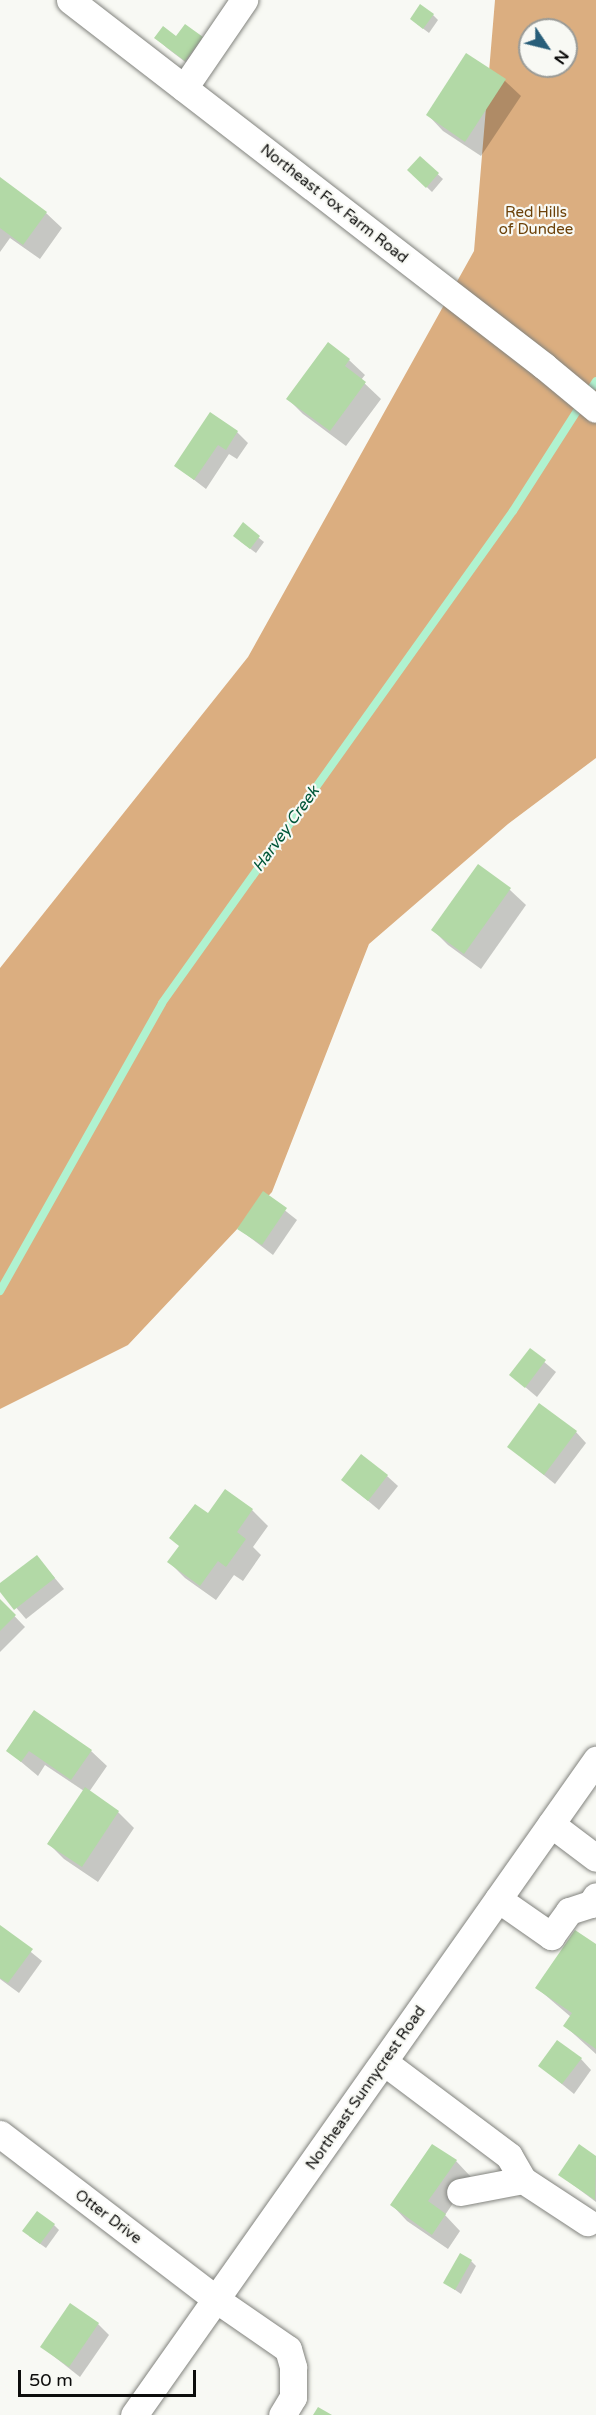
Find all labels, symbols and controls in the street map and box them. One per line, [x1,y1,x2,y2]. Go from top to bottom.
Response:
north arrow [518,18,578,78]
text: N [549,46,573,68]
street label: Northeast Fox Farm Road [257,141,411,267]
park label: Red Hills of Dundee [499,203,573,238]
water label: Harvey Creek [249,782,323,876]
street label: Northeast Sunnycrest Road [302,2003,430,2173]
street label: Otter Drive [71,2186,145,2248]
scale bar [21,2358,200,2396]
text: 50 m [29,2369,73,2391]

